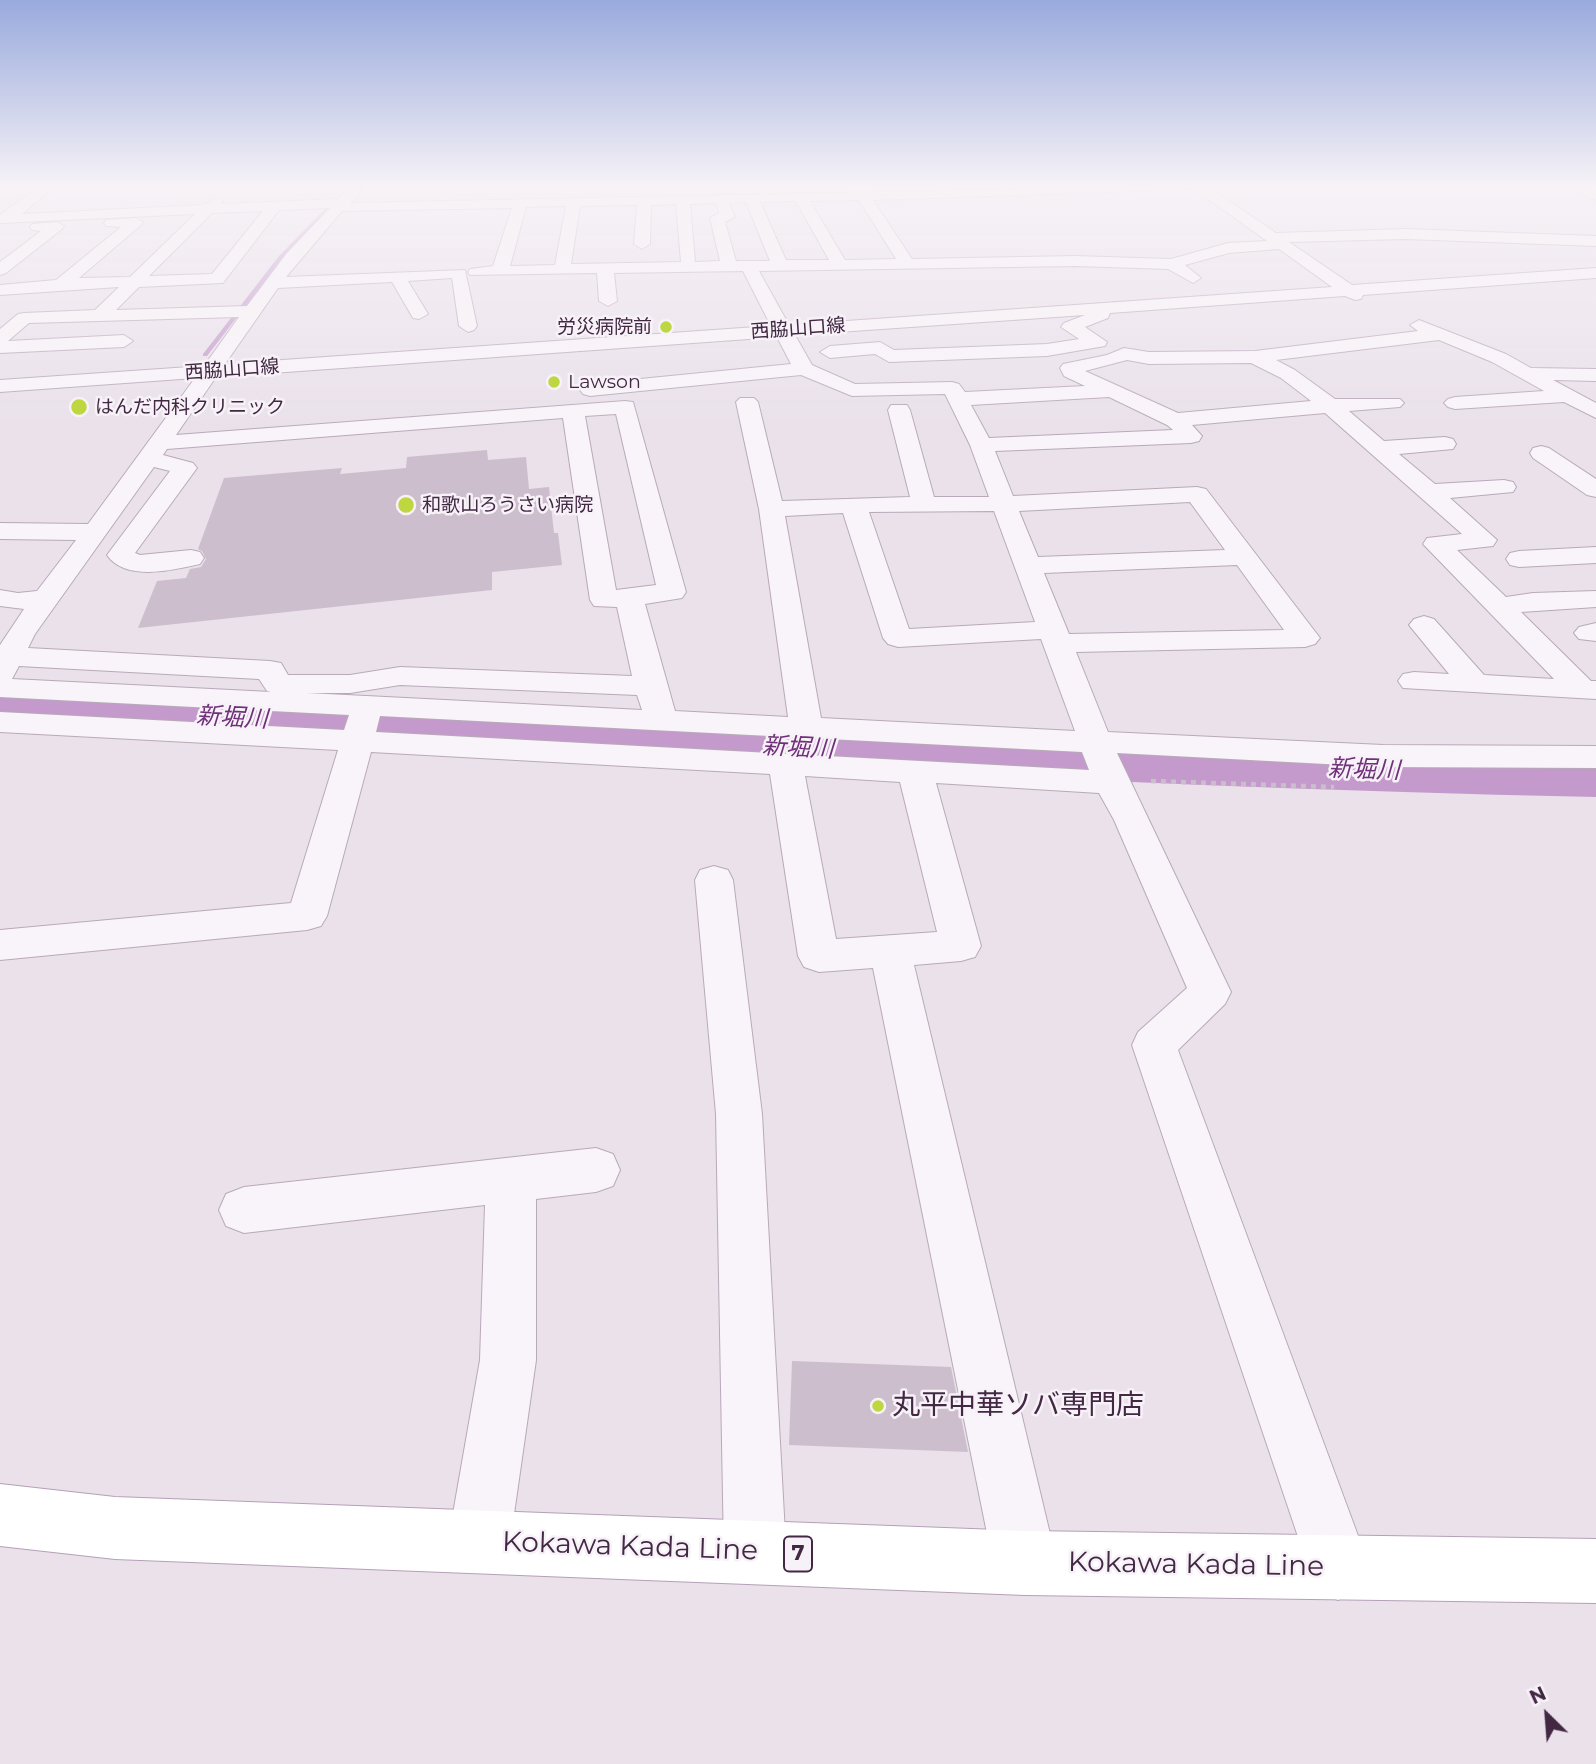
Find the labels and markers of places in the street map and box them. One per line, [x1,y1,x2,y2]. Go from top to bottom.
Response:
place label: 労災病院前 [557,316,652,338]
marker: 労災病院前 [658,319,674,335]
place label: Lawson [568,371,641,393]
marker: Lawson [546,374,562,390]
place label: はんだ内科クリニック [95,396,285,418]
marker: はんだ内科クリニック [69,397,89,417]
place label: 和歌山ろうさい病院 [422,494,593,516]
marker: 和歌山ろうさい病院 [396,495,416,515]
place label: 丸平中華ソバ専門店 [892,1389,1144,1423]
marker: 丸平中華ソバ専門店 [870,1398,886,1414]

